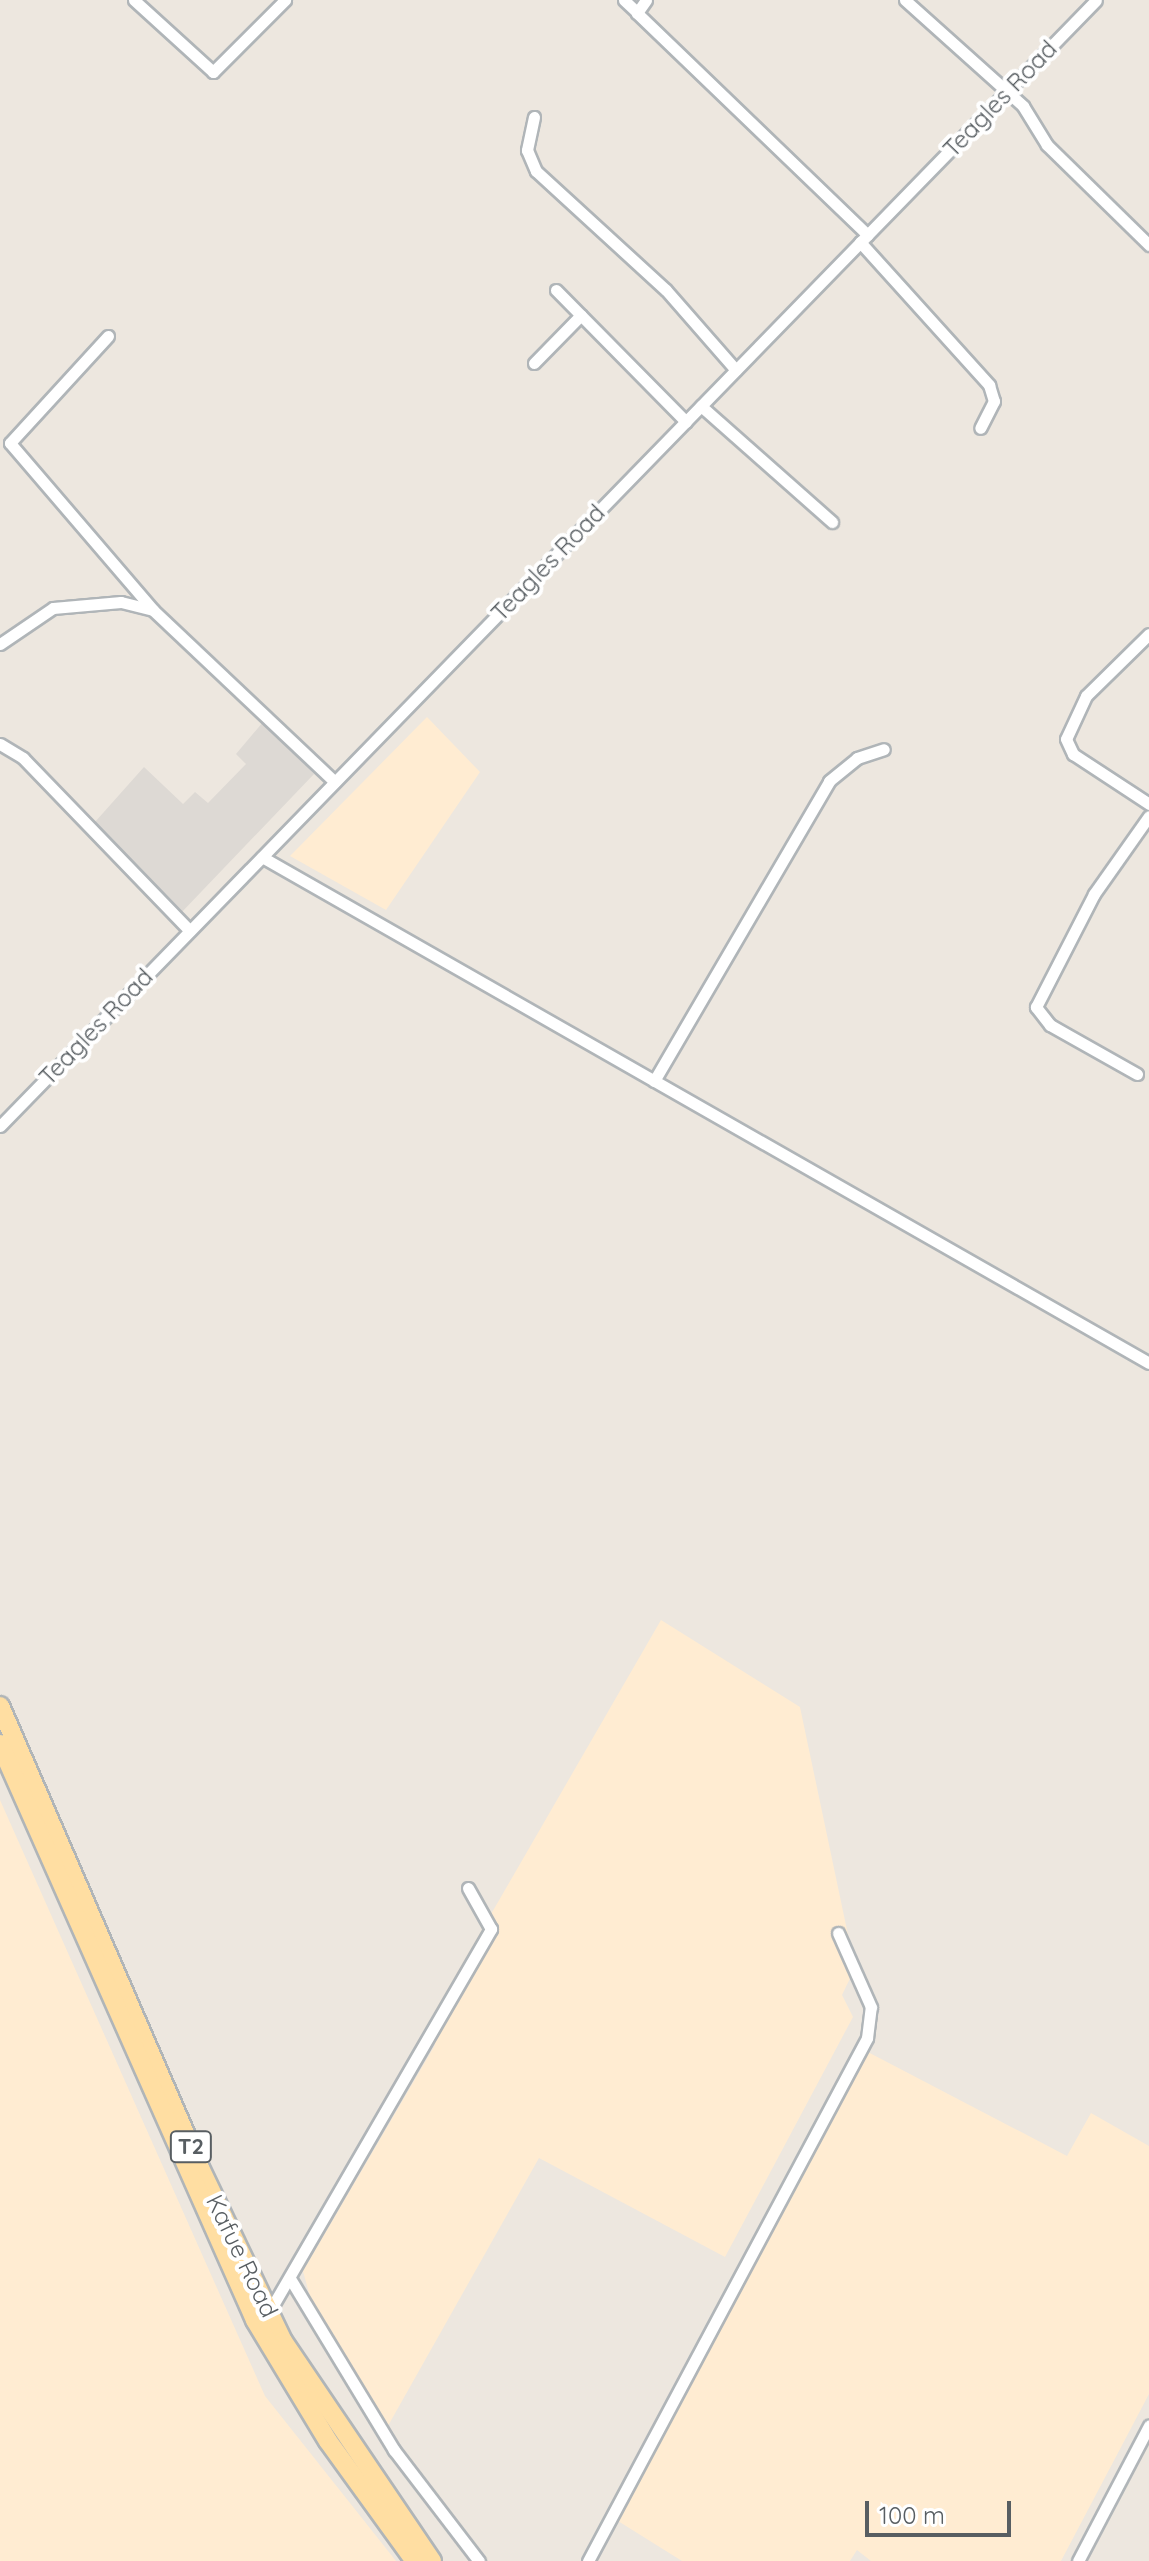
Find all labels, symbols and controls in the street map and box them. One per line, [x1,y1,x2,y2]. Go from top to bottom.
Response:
street label: Teagles Road [937,35,1063,163]
street label: Teagles Road [485,499,611,627]
street label: Teagles Road [33,963,159,1091]
road number: T2 [169,2129,213,2165]
street label: Kafue Road [200,2190,284,2322]
scale bar [869,2485,1015,2535]
text: 100 m [879,2500,945,2530]

